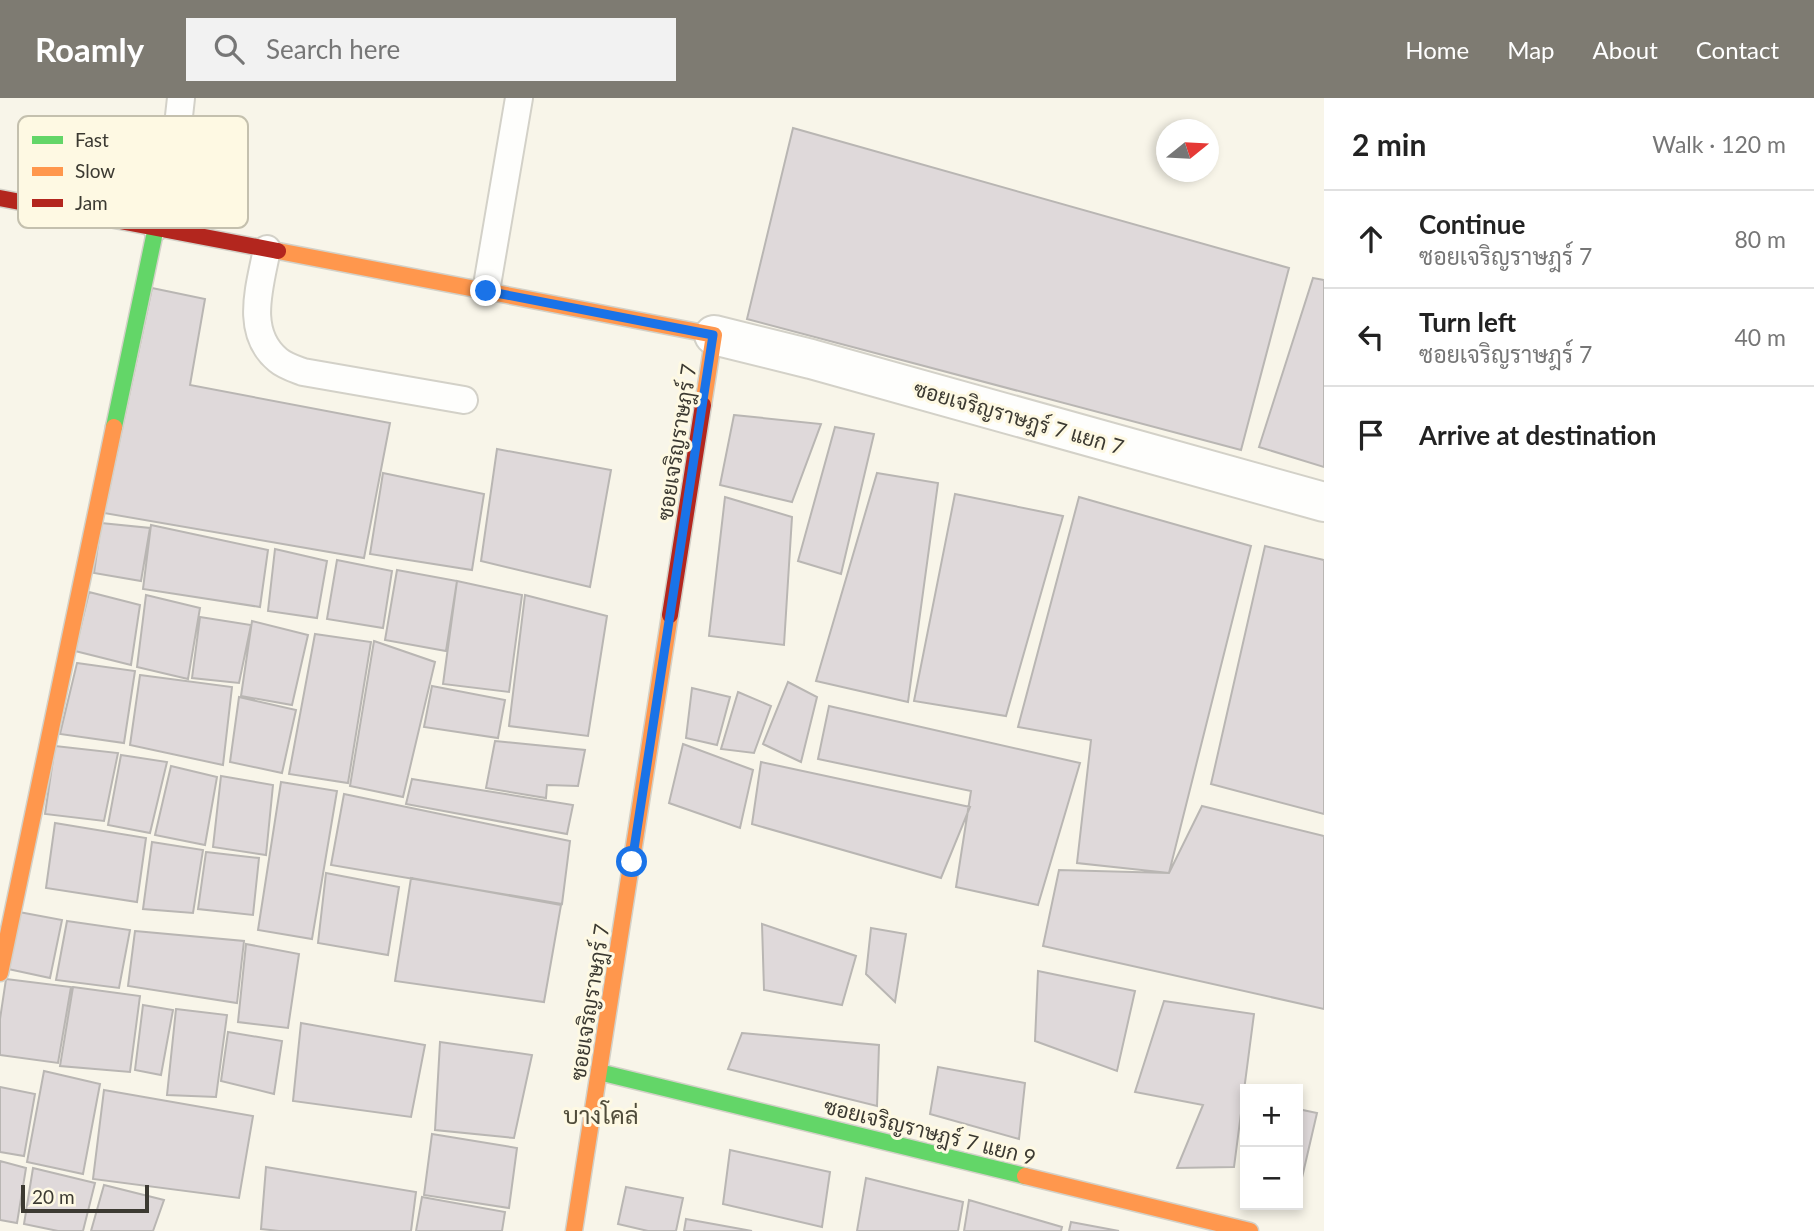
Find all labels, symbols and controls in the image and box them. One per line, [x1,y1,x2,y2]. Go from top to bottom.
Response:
search box [186,18,676,81]
text: Roamly [35,29,144,69]
icon: search [210,30,248,68]
text: Search here [266,33,400,65]
text: Home [1405,35,1469,64]
text: Map [1507,35,1555,64]
text: About [1593,35,1658,64]
text: Contact [1696,35,1779,64]
legend [18,116,248,228]
north arrow [1156,119,1219,182]
text: 2 min [1352,126,1426,162]
text: Fast [75,128,109,151]
text: Walk · 120 m [1652,130,1786,158]
text: Slow [75,159,115,182]
text: Jam [75,191,108,214]
text: Continue [1419,208,1525,240]
icon: ahead [1352,220,1390,258]
text: 80 m [1735,225,1786,253]
text: ซอยเจริญราษฎร์ 7 [1419,242,1592,270]
route end [470,275,501,306]
text: Turn left [1419,306,1516,338]
icon: left [1352,318,1390,356]
text: 40 m [1735,323,1786,351]
text: ซอยเจริญราษฎร์ 7 [1419,340,1592,368]
street label: ซอยเจริญราษฎร์ 7 [651,362,704,523]
street label: ซอยเจริญราษฎร์ 7 แยก 7 [910,375,1127,462]
icon: arrive [1352,416,1390,454]
text: Arrive at destination [1419,419,1656,451]
route start [616,846,647,877]
street label: ซอยเจริญราษฎร์ 7 [564,922,617,1083]
map controls [1240,1084,1303,1210]
button: + [1240,1084,1303,1147]
street label: ซอยเจริญราษฎร์ 7 แยก 9 [821,1093,1038,1172]
district label: บางโคล่ [563,1100,639,1129]
button: − [1240,1147,1303,1210]
scale bar [21,1182,149,1214]
text: 20 m [32,1185,75,1208]

